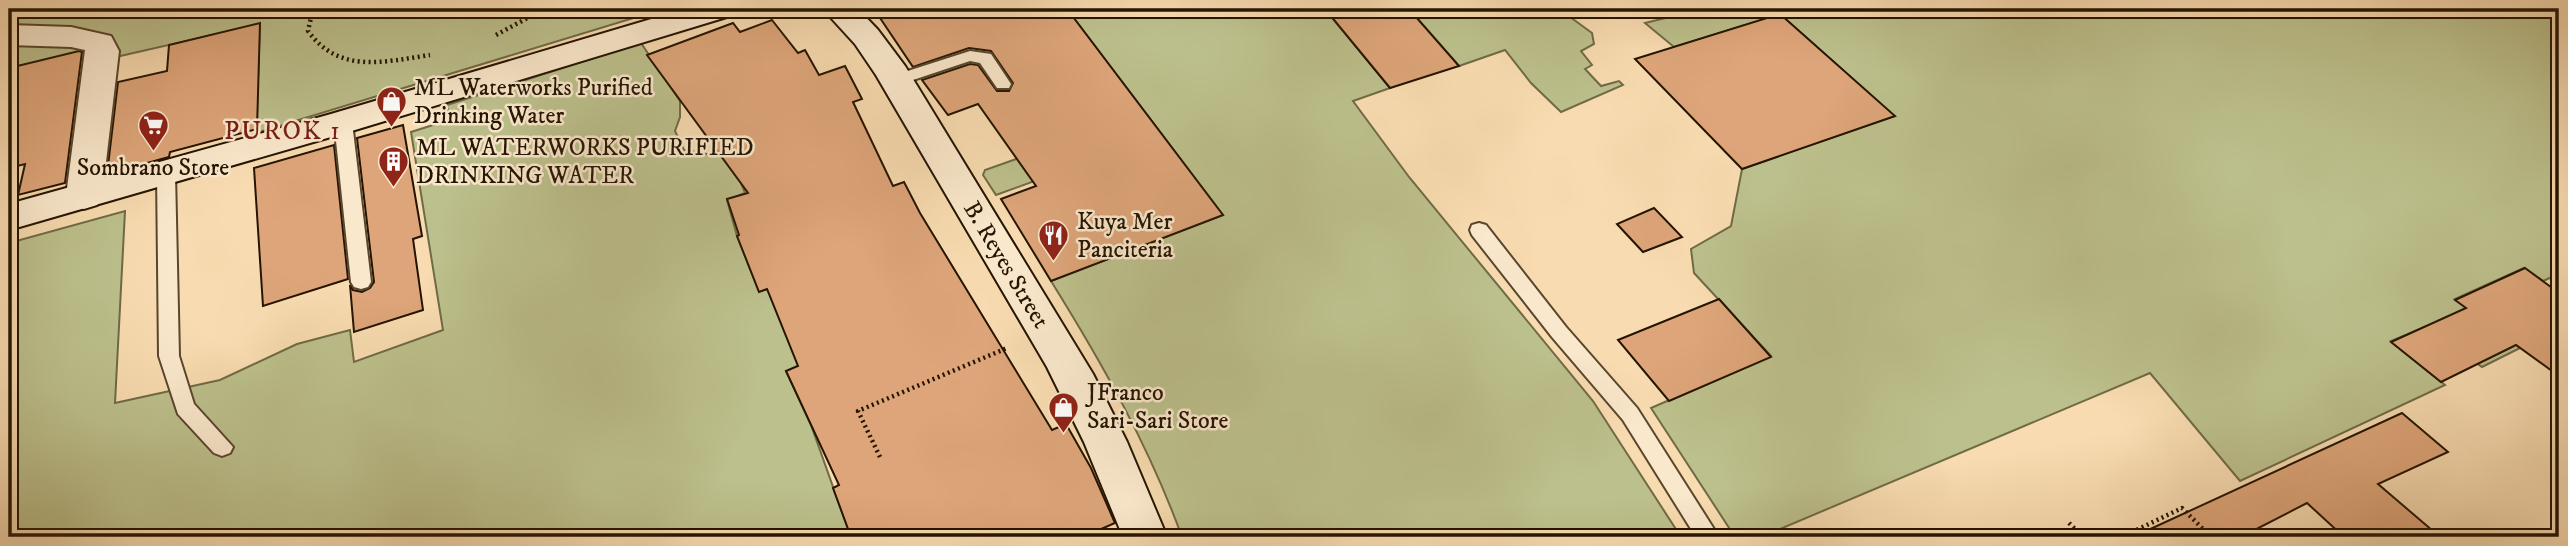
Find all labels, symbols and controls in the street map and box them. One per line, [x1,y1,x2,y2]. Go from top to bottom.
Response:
place label: ML Waterworks Purified Drinking Water [414,73,653,131]
shop icon: ML Waterworks Purified Drinking Water [374,85,408,129]
supermarket icon: Sombrano Store [136,109,170,153]
district label: PUROK 1 [224,115,342,148]
place label: ML WATERWORKS PURIFIED DRINKING WATER [416,133,754,191]
building icon: ML WATERWORKS PURIFIED DRINKING WATER [376,145,410,189]
place label: Sombrano Store [77,153,229,183]
street label: B. Reyes Street [956,196,1056,334]
place label: Kuya Mer Panciteria [1077,207,1174,265]
restaurant icon: Kuya Mer Panciteria [1037,219,1071,263]
place label: JFranco Sari-Sari Store [1085,378,1228,436]
shop icon: JFranco Sari-Sari Store [1047,390,1081,434]

